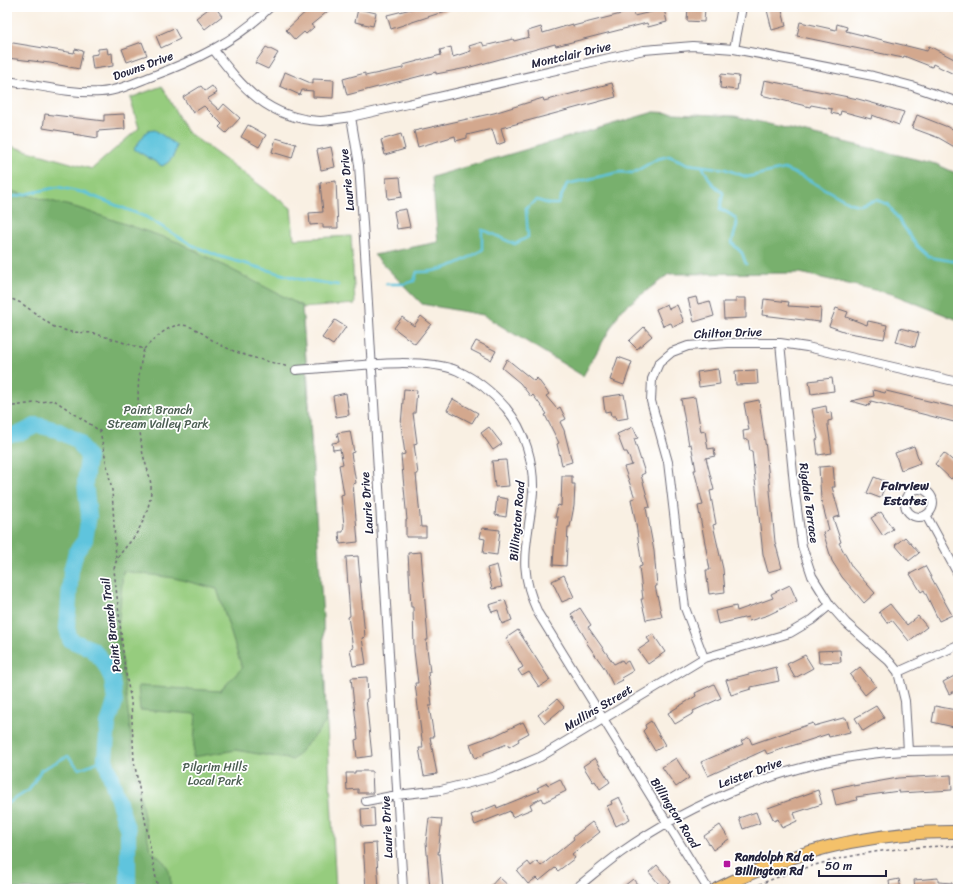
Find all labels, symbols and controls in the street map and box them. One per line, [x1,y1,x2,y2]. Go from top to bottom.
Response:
street label: Montclair Drive [529,35,613,75]
street label: Downs Drive [110,45,176,87]
street label: Laurie Drive [333,148,361,212]
street label: Chilton Drive [694,321,762,345]
park label: Paint Branch Stream Valley Park [107,399,209,435]
street label: Rigdale Terrace [792,461,826,545]
street label: Laurie Drive [354,471,380,535]
district label: Fairview Estates [880,474,930,512]
street label: Billington Road [503,478,532,562]
street label: Paint Branch Trail [94,576,128,674]
street label: Mullins Street [559,679,637,737]
street label: Leister Drive [715,751,785,795]
park label: Pilgrim Hills Local Park [183,756,248,792]
street label: Billington Road [644,773,706,854]
street label: Laurie Drive [374,795,400,859]
place label: Randolph Rd at Billington Rd [734,846,815,882]
scale bar [819,852,886,878]
text: 50 m [825,855,852,877]
marker: Randolph Rd at Billington Rd [722,859,732,869]

